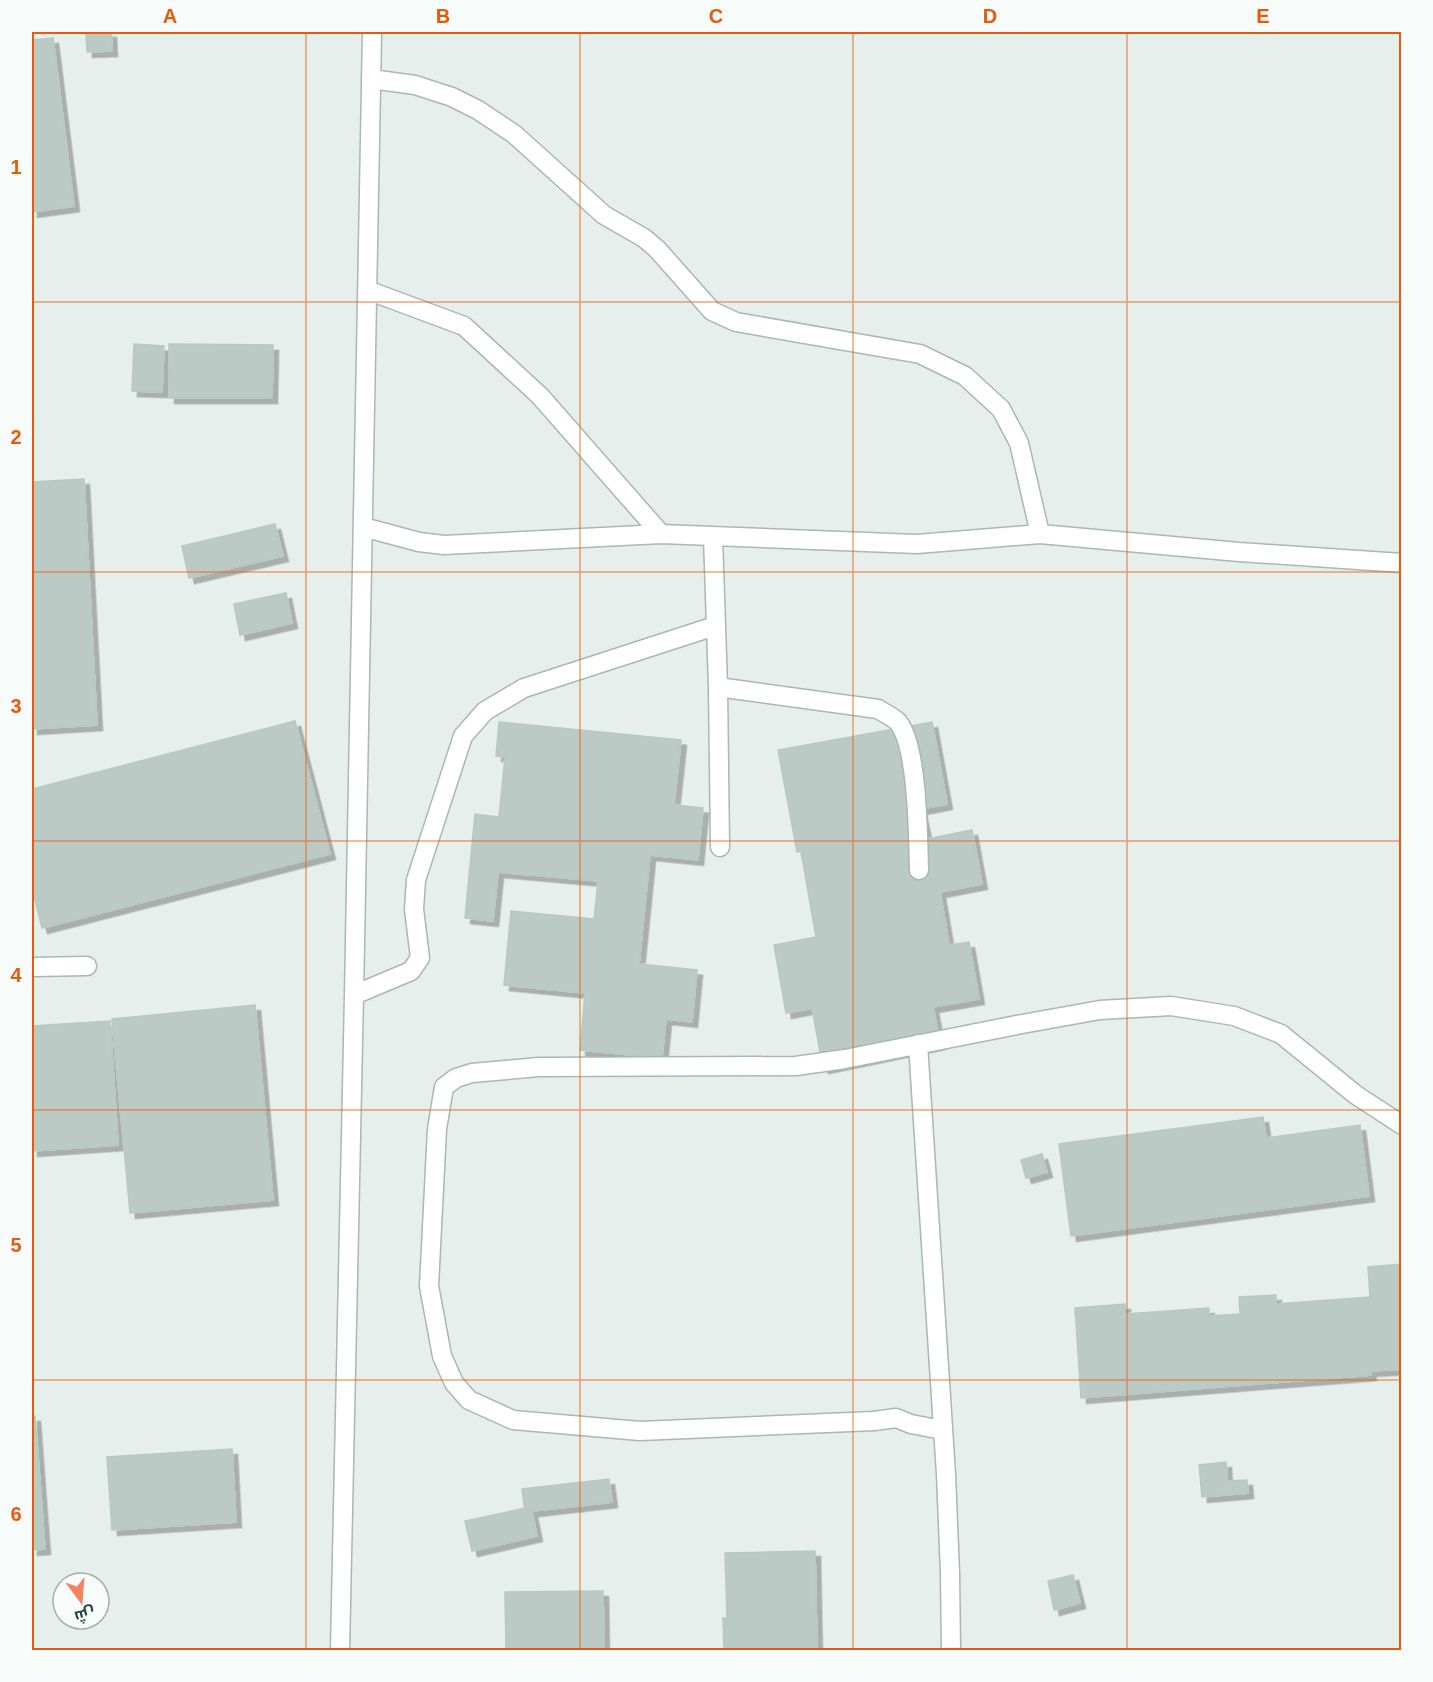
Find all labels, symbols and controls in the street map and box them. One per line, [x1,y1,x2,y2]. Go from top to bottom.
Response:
text: A [163,5,177,27]
text: B [436,5,450,27]
text: C [709,5,723,27]
text: D [983,5,997,27]
text: E [1256,5,1270,27]
text: 1 [10,156,22,178]
text: 2 [10,426,22,448]
text: 3 [10,695,22,717]
text: 4 [10,964,22,986]
text: 5 [10,1234,22,1256]
text: 6 [10,1503,22,1525]
north arrow [51,1571,111,1631]
text: ش [73,1603,97,1626]

